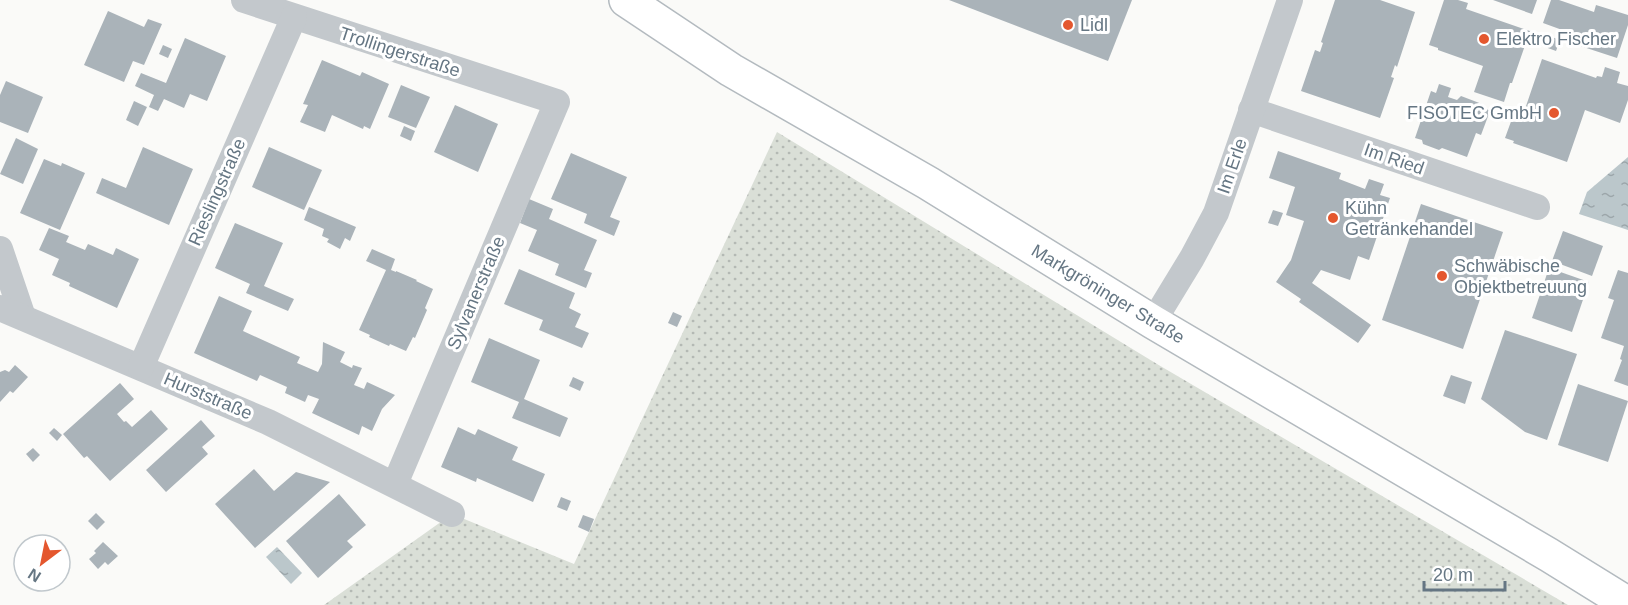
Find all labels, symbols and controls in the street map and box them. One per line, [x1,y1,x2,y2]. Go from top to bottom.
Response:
place label: Lidl [1080,15,1108,35]
marker: Lidl [1061,18,1075,32]
street label: Trollingerstraße [337,23,463,81]
place label: Elektro Fischer [1496,29,1616,49]
marker: Elektro Fischer [1477,32,1491,46]
place label: FISOTEC GmbH [1407,103,1542,123]
marker: FISOTEC GmbH [1547,106,1561,120]
street label: Rieslingstraße [184,135,250,249]
street label: Im Erle [1213,136,1251,196]
street label: Im Ried [1361,139,1427,179]
place label: Kühn Getränkehandel [1345,198,1473,239]
marker: Kühn Getränkehandel [1326,211,1340,225]
street label: Sylvanerstraße [443,233,509,353]
street label: Markgröninger Straße [1028,240,1188,348]
place label: Schwäbische Objektbetreuung [1454,256,1587,297]
marker: Schwäbische Objektbetreuung [1435,269,1449,283]
street label: Hurststraße [161,368,255,424]
north arrow [12,533,72,593]
scale bar [1424,554,1505,592]
text: N [25,565,44,586]
text: 20 m [1433,565,1473,585]

